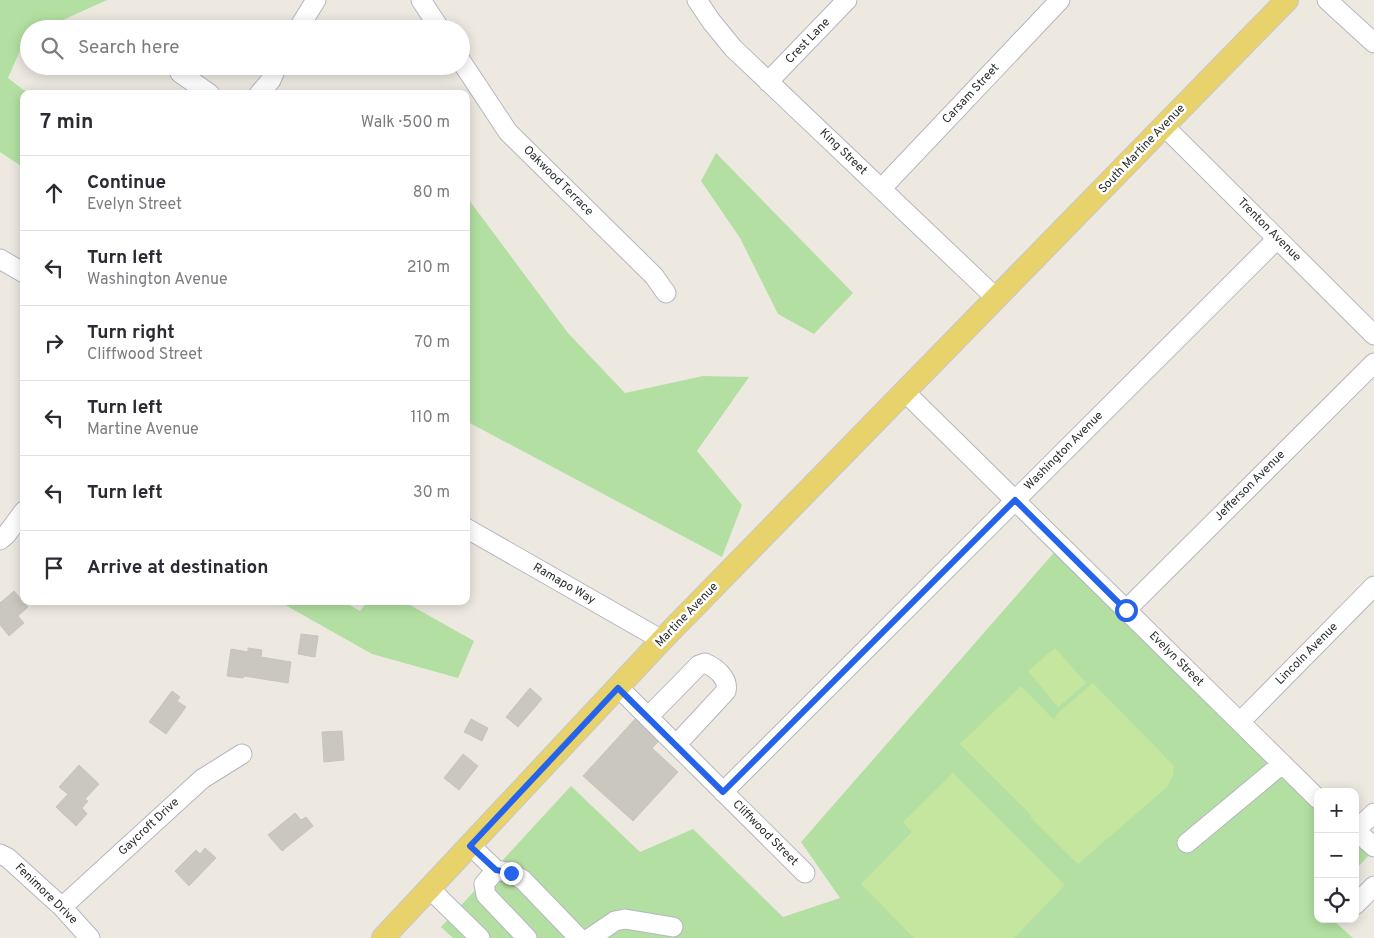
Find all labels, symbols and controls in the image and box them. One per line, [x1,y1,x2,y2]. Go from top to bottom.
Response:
street label: Crest Lane [782,15,834,67]
search box [20,20,470,75]
icon: search [38,34,66,62]
text: Search here [78,36,180,60]
street label: Carsam Street [939,60,1003,128]
street label: South Martine Avenue [1095,101,1189,197]
text: 7 min [40,109,93,136]
text: Walk · 500 m [361,113,450,133]
street label: King Street [816,125,870,179]
street label: Oakwood Terrace [519,142,597,220]
text: Continue [87,171,166,195]
icon: ahead [40,179,68,207]
text: 80 m [413,183,450,203]
text: Evelyn Street [87,195,182,215]
street label: Trenton Avenue [1234,195,1304,265]
text: Turn left [87,246,163,270]
icon: left [40,254,68,282]
text: 210 m [407,258,450,278]
text: Washington Avenue [87,270,228,290]
text: Turn right [87,321,175,345]
icon: right [40,329,68,357]
text: 70 m [415,333,450,353]
text: Cliffwood Street [87,345,203,365]
text: Turn left [87,396,163,420]
icon: left [40,404,68,432]
text: 110 m [410,408,450,428]
street label: Washington Avenue [1021,408,1107,494]
text: Martine Avenue [87,420,199,440]
street label: Jefferson Avenue [1211,447,1289,525]
icon: left [40,479,68,507]
text: Turn left [87,481,163,505]
text: 30 m [413,483,450,503]
icon: arrive [40,554,68,582]
text: Arrive at destination [87,556,268,580]
street label: Ramapo Way [530,560,598,608]
street label: Martine Avenue [652,579,722,651]
route start [1115,599,1138,622]
street label: Lincoln Avenue [1272,619,1342,689]
street label: Evelyn Street [1145,628,1207,690]
map controls [1314,788,1359,923]
button: + [1314,788,1359,833]
street label: Gaycroft Drive [115,795,183,859]
street label: Cliffwood Street [729,797,801,869]
button: − [1314,833,1359,878]
street label: Fenimore Drive [11,860,81,928]
route end [500,862,523,885]
button: locate [1314,878,1359,923]

